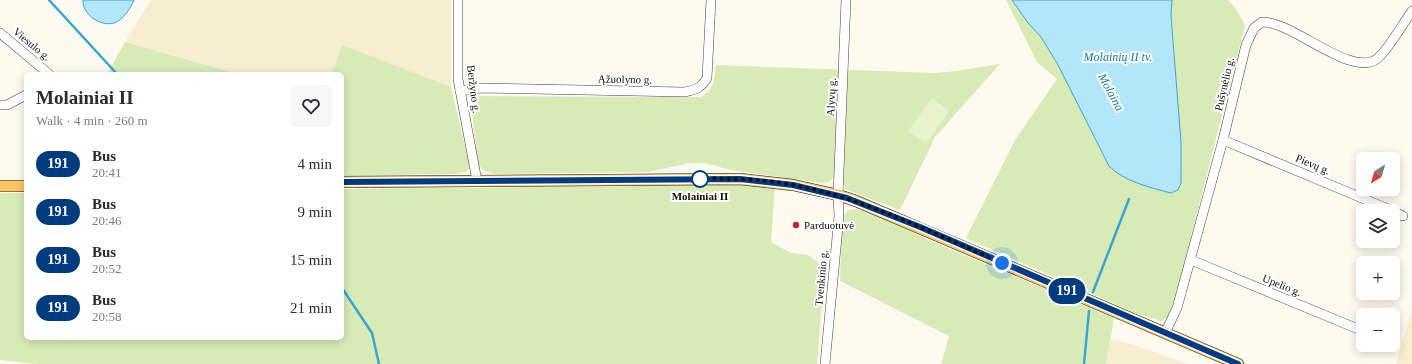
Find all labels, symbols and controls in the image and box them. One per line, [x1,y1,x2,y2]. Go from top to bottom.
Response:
street label: Viesulo g. [11,25,53,63]
water label: Molainių II tv. [1083,50,1152,64]
street label: Pušynėlio g. [1212,56,1236,112]
street label: Beržyno g. [465,64,483,114]
water label: Molaina [1095,70,1127,113]
street label: Ąžuolyno g. [598,73,653,85]
street label: Alyvų g. [824,77,838,117]
button: heart [290,85,332,127]
text: Molainiai II [36,87,134,108]
text: Walk · 4 min · 260 m [36,113,148,128]
text: Bus [92,148,116,164]
street label: Pievų g. [1294,151,1332,177]
north arrow [1356,152,1400,196]
map controls [1356,152,1400,352]
text: 191 [48,156,69,171]
text: 4 min [297,156,332,172]
text: 20:41 [92,165,122,180]
marker: Molainiai II [691,170,709,188]
place label: Molainiai II [672,190,728,202]
text: Bus [92,196,116,212]
text: 191 [48,204,69,219]
text: 9 min [297,204,332,220]
button: layers [1356,204,1400,248]
text: 20:46 [92,213,122,228]
place label: Parduotuvė [804,219,854,231]
marker: Parduotuvė [791,220,801,230]
text: Bus [92,244,116,260]
street label: Tvenkinio g. [813,249,829,307]
text: 191 [48,252,69,267]
text: 15 min [290,252,332,268]
your location [992,253,1012,273]
button: + [1356,256,1400,300]
text: 20:52 [92,261,122,276]
street label: Upelio g. [1261,272,1303,298]
line badge: 191 [1044,278,1090,304]
text: 191 [1057,283,1078,298]
text: Bus [92,292,116,308]
text: 191 [48,300,69,315]
text: 21 min [290,300,332,316]
button: − [1356,308,1400,352]
text: 20:58 [92,309,122,324]

